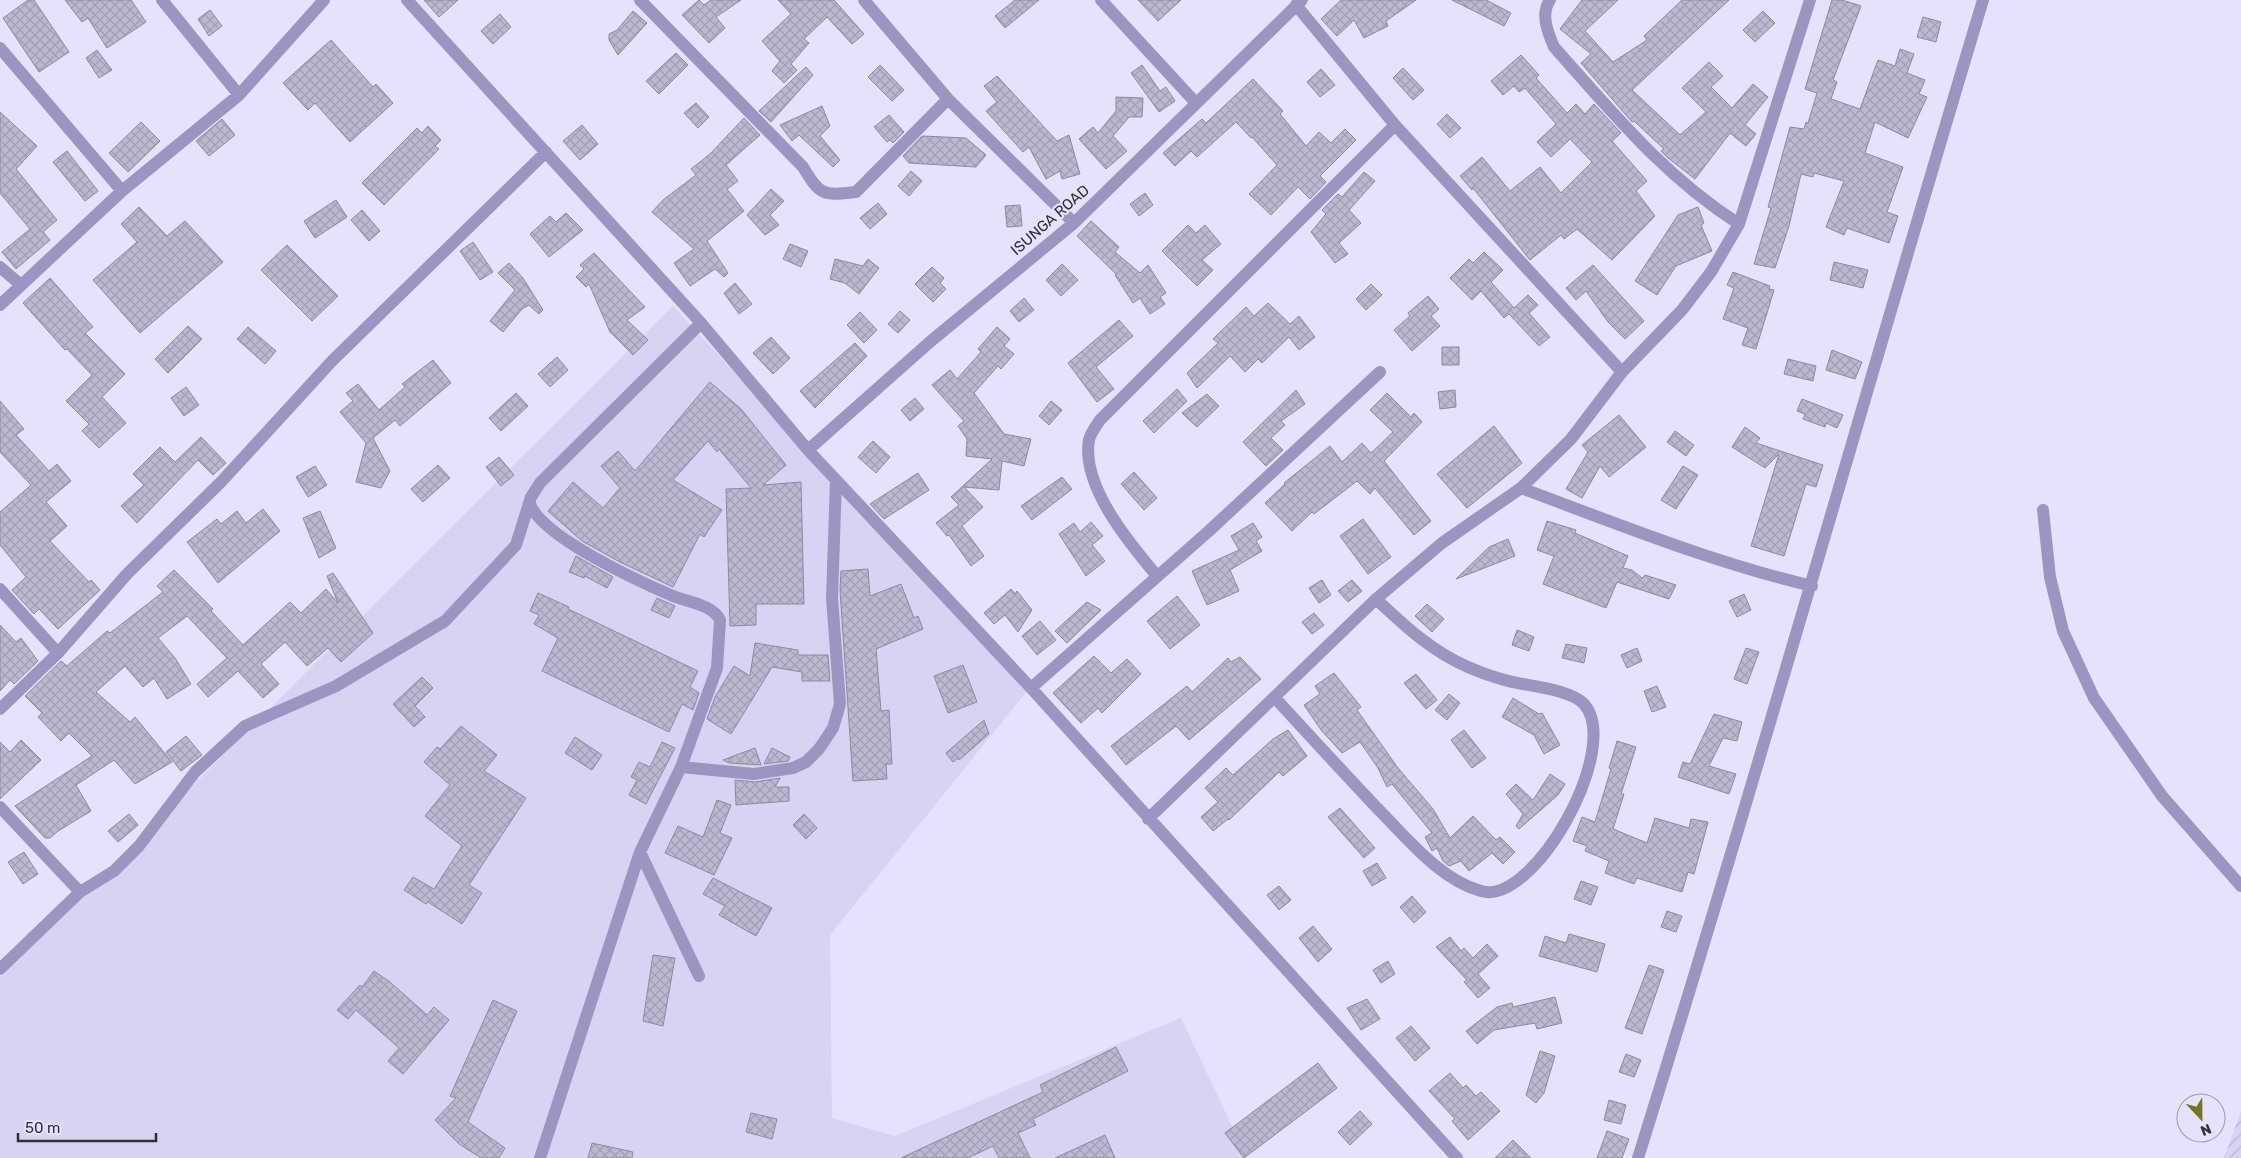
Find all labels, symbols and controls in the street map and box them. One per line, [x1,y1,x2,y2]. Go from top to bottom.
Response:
street label: ISUNGA ROAD [1007,181,1093,259]
north arrow [2176,1093,2226,1143]
scale bar [18,1110,155,1142]
text: 50 m [25,1119,60,1137]
text: N [2198,1120,2214,1139]

